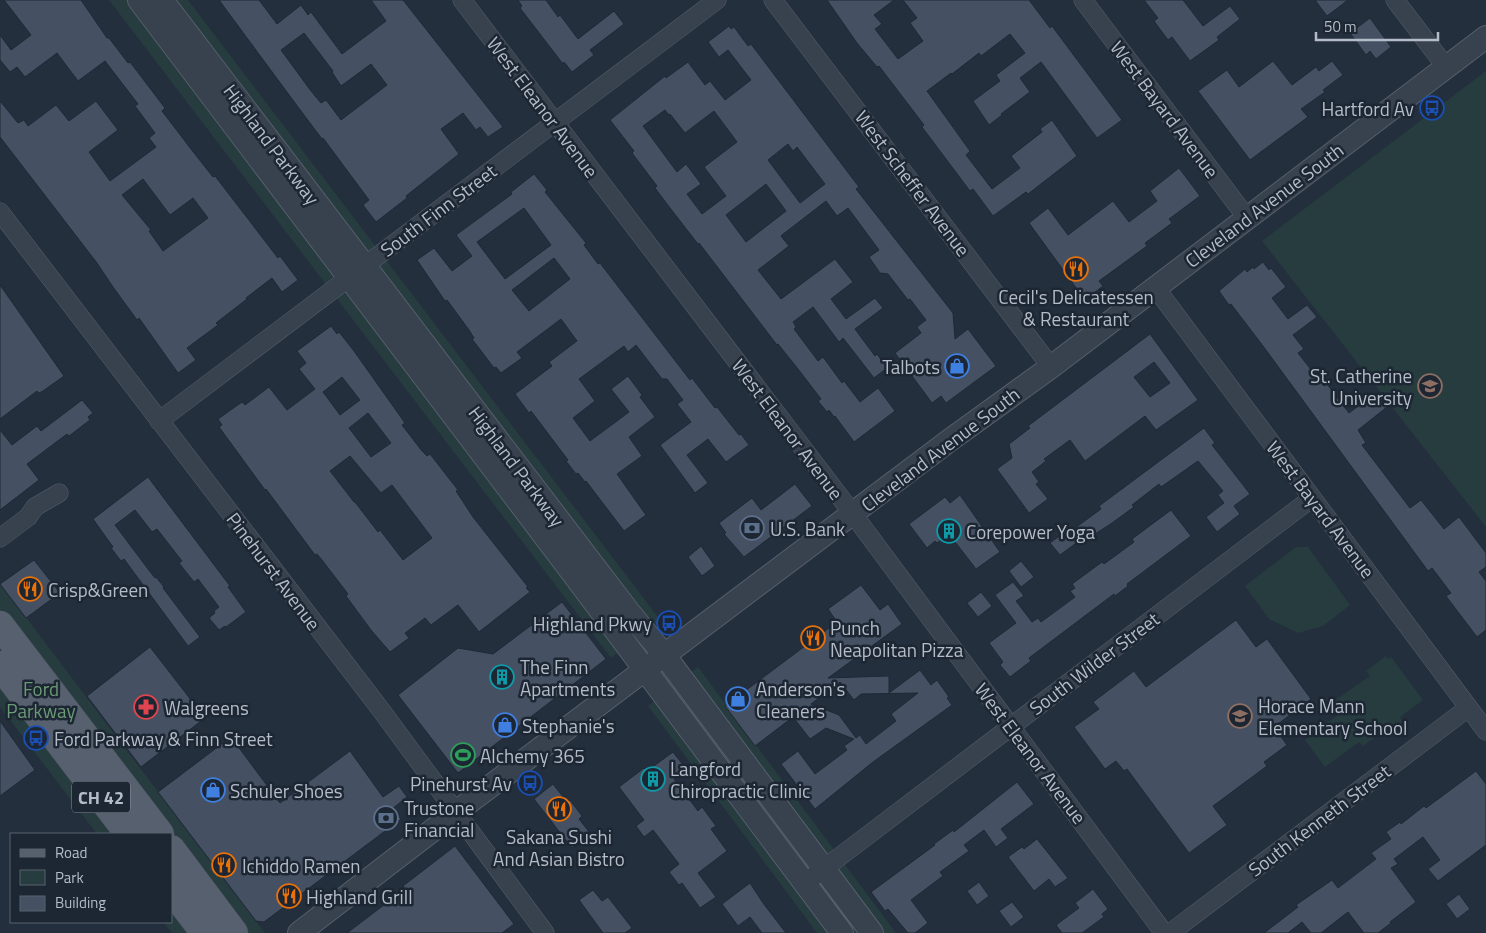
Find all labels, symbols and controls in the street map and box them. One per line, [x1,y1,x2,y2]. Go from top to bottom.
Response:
scale bar [1316,10,1438,42]
text: 50 m [1324,15,1357,38]
street label: West Eleanor Avenue [480,30,606,184]
street label: West Bayard Avenue [1104,34,1226,184]
street label: Highland Parkway [217,78,327,210]
place label: Hartford Av [1322,94,1414,123]
bus stop icon: Hartford Av [1419,95,1445,121]
street label: West Scheffer Avenue [848,104,978,262]
street label: Cleveland Avenue South [1179,136,1349,274]
street label: South Finn Street [374,156,503,263]
restaurant icon: Cecil's Delicatessen & Restaurant [1063,256,1089,282]
place label: Cecil's Delicatessen & Restaurant [998,282,1154,333]
street label: West Eleanor Avenue [725,352,851,506]
place label: Talbots [882,352,940,381]
shop icon: Talbots [944,353,970,379]
place label: St. Catherine University [1310,361,1412,412]
school or university icon: St. Catherine University [1417,373,1443,399]
street label: Cleveland Avenue South [855,380,1025,518]
street label: Highland Parkway [462,400,572,532]
street label: West Bayard Avenue [1260,434,1382,584]
street label: Pinehurst Avenue [220,506,328,636]
place label: U.S. Bank [770,514,845,543]
bank icon: U.S. Bank [739,515,765,541]
place label: Corepower Yoga [966,517,1096,546]
building icon: Corepower Yoga [936,518,962,544]
place label: Crisp&Green [48,575,148,604]
restaurant icon: Crisp&Green [17,576,43,602]
street label: South Wilder Street [1023,604,1165,722]
place label: Highland Pkwy [533,609,652,638]
bus stop icon: Highland Pkwy [656,610,682,636]
place label: Punch Neapolitan Pizza [830,613,964,664]
restaurant icon: Punch Neapolitan Pizza [800,625,826,651]
place label: The Finn Apartments [520,652,615,703]
building icon: The Finn Apartments [489,664,515,690]
park label: Ford Parkway [6,674,76,725]
place label: Anderson's Cleaners [756,674,845,725]
street label: West Eleanor Avenue [968,676,1094,830]
shop icon: Anderson's Cleaners [725,686,751,712]
place label: Horace Mann Elementary School [1258,691,1407,742]
place label: Walgreens [164,693,249,722]
pharmacy icon: Walgreens [133,694,159,720]
school or university icon: Horace Mann Elementary School [1227,703,1253,729]
place label: Stephanie's [522,711,615,740]
shop icon: Stephanie's [492,712,518,738]
place label: Ford Parkway & Finn Street [54,724,273,753]
bus stop icon: Ford Parkway & Finn Street [23,725,49,751]
place label: Alchemy 365 [480,741,585,770]
sports icon: Alchemy 365 [450,742,476,768]
place label: Langford Chiropractic Clinic [670,754,810,805]
street label: South Kenneth Street [1242,757,1396,883]
building icon: Langford Chiropractic Clinic [640,766,666,792]
place label: Pinehurst Av [410,769,512,798]
bus stop icon: Pinehurst Av [517,770,543,796]
place label: Schuler Shoes [230,776,343,805]
shop icon: Schuler Shoes [200,777,226,803]
road number: CH 42 [72,782,130,812]
place label: Trustone Financial [404,793,474,844]
restaurant icon: Sakana Sushi And Asian Bistro [546,796,572,822]
bank icon: Trustone Financial [373,805,399,831]
place label: Sakana Sushi And Asian Bistro [493,822,625,873]
legend [10,833,172,923]
text: Road [55,841,87,864]
place label: Ichiddo Ramen [242,851,360,880]
restaurant icon: Ichiddo Ramen [211,852,237,878]
text: Park [55,866,84,889]
place label: Highland Grill [306,882,413,911]
restaurant icon: Highland Grill [276,883,302,909]
text: Building [55,891,106,914]

